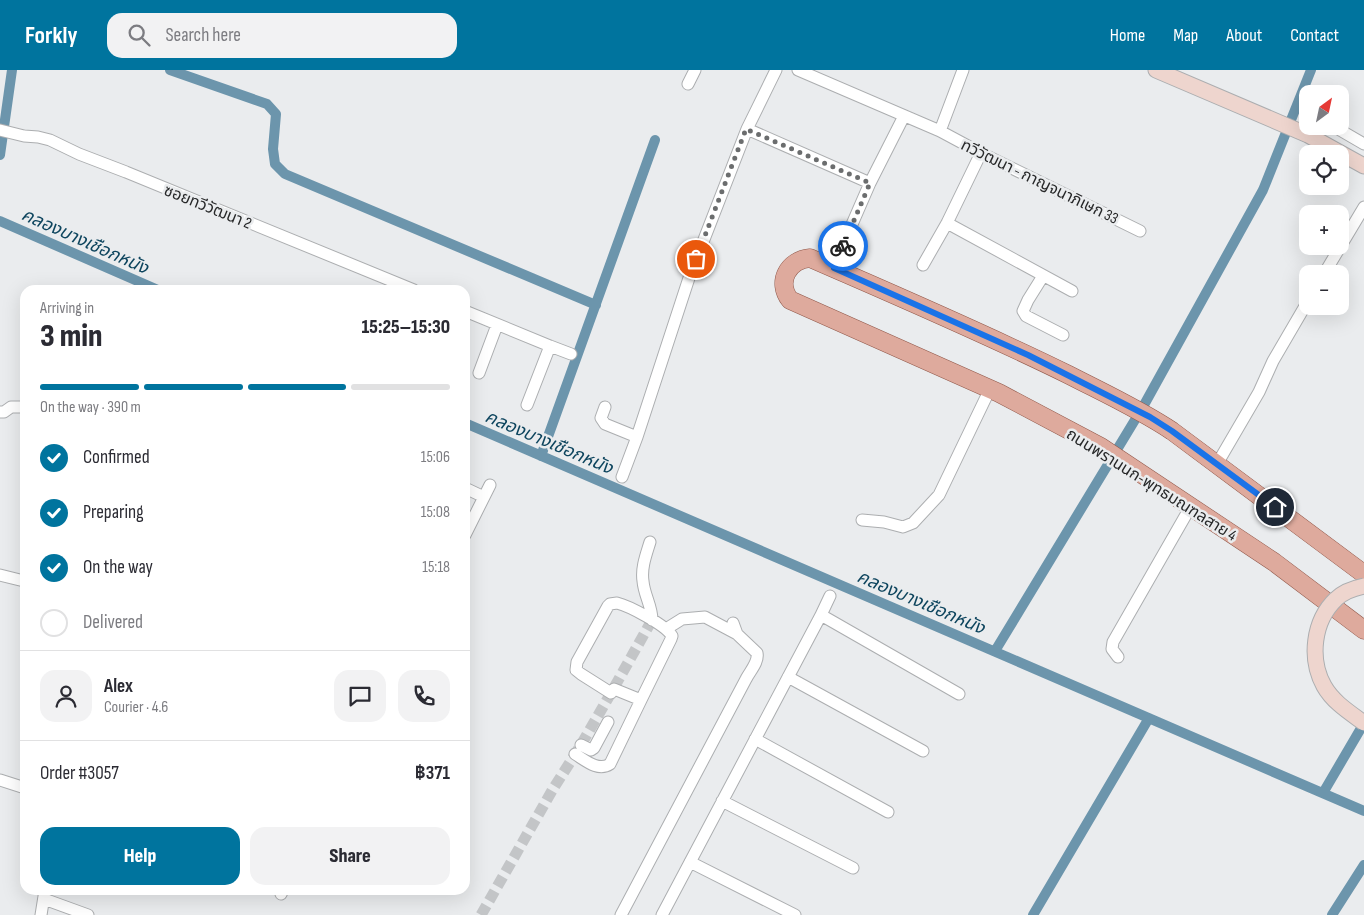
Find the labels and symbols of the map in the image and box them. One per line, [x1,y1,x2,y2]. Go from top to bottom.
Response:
north arrow [1299,85,1349,135]
street label: ทวีวัฒนา - กาญจนาภิเษก 33 [958,136,1121,229]
street label: ซอยทวีวัฒนา 2 [161,181,254,234]
water label: คลองบางเชือกหนัง [18,204,153,279]
courier [818,221,868,271]
pin [675,238,717,280]
water label: คลองบางเชือกหนัง [482,406,617,479]
street label: ถนนพรานนก-พุทธมณฑลสาย 4 [1063,425,1240,546]
pin [1254,486,1296,528]
water label: คลองบางเชือกหนัง [854,566,989,639]

